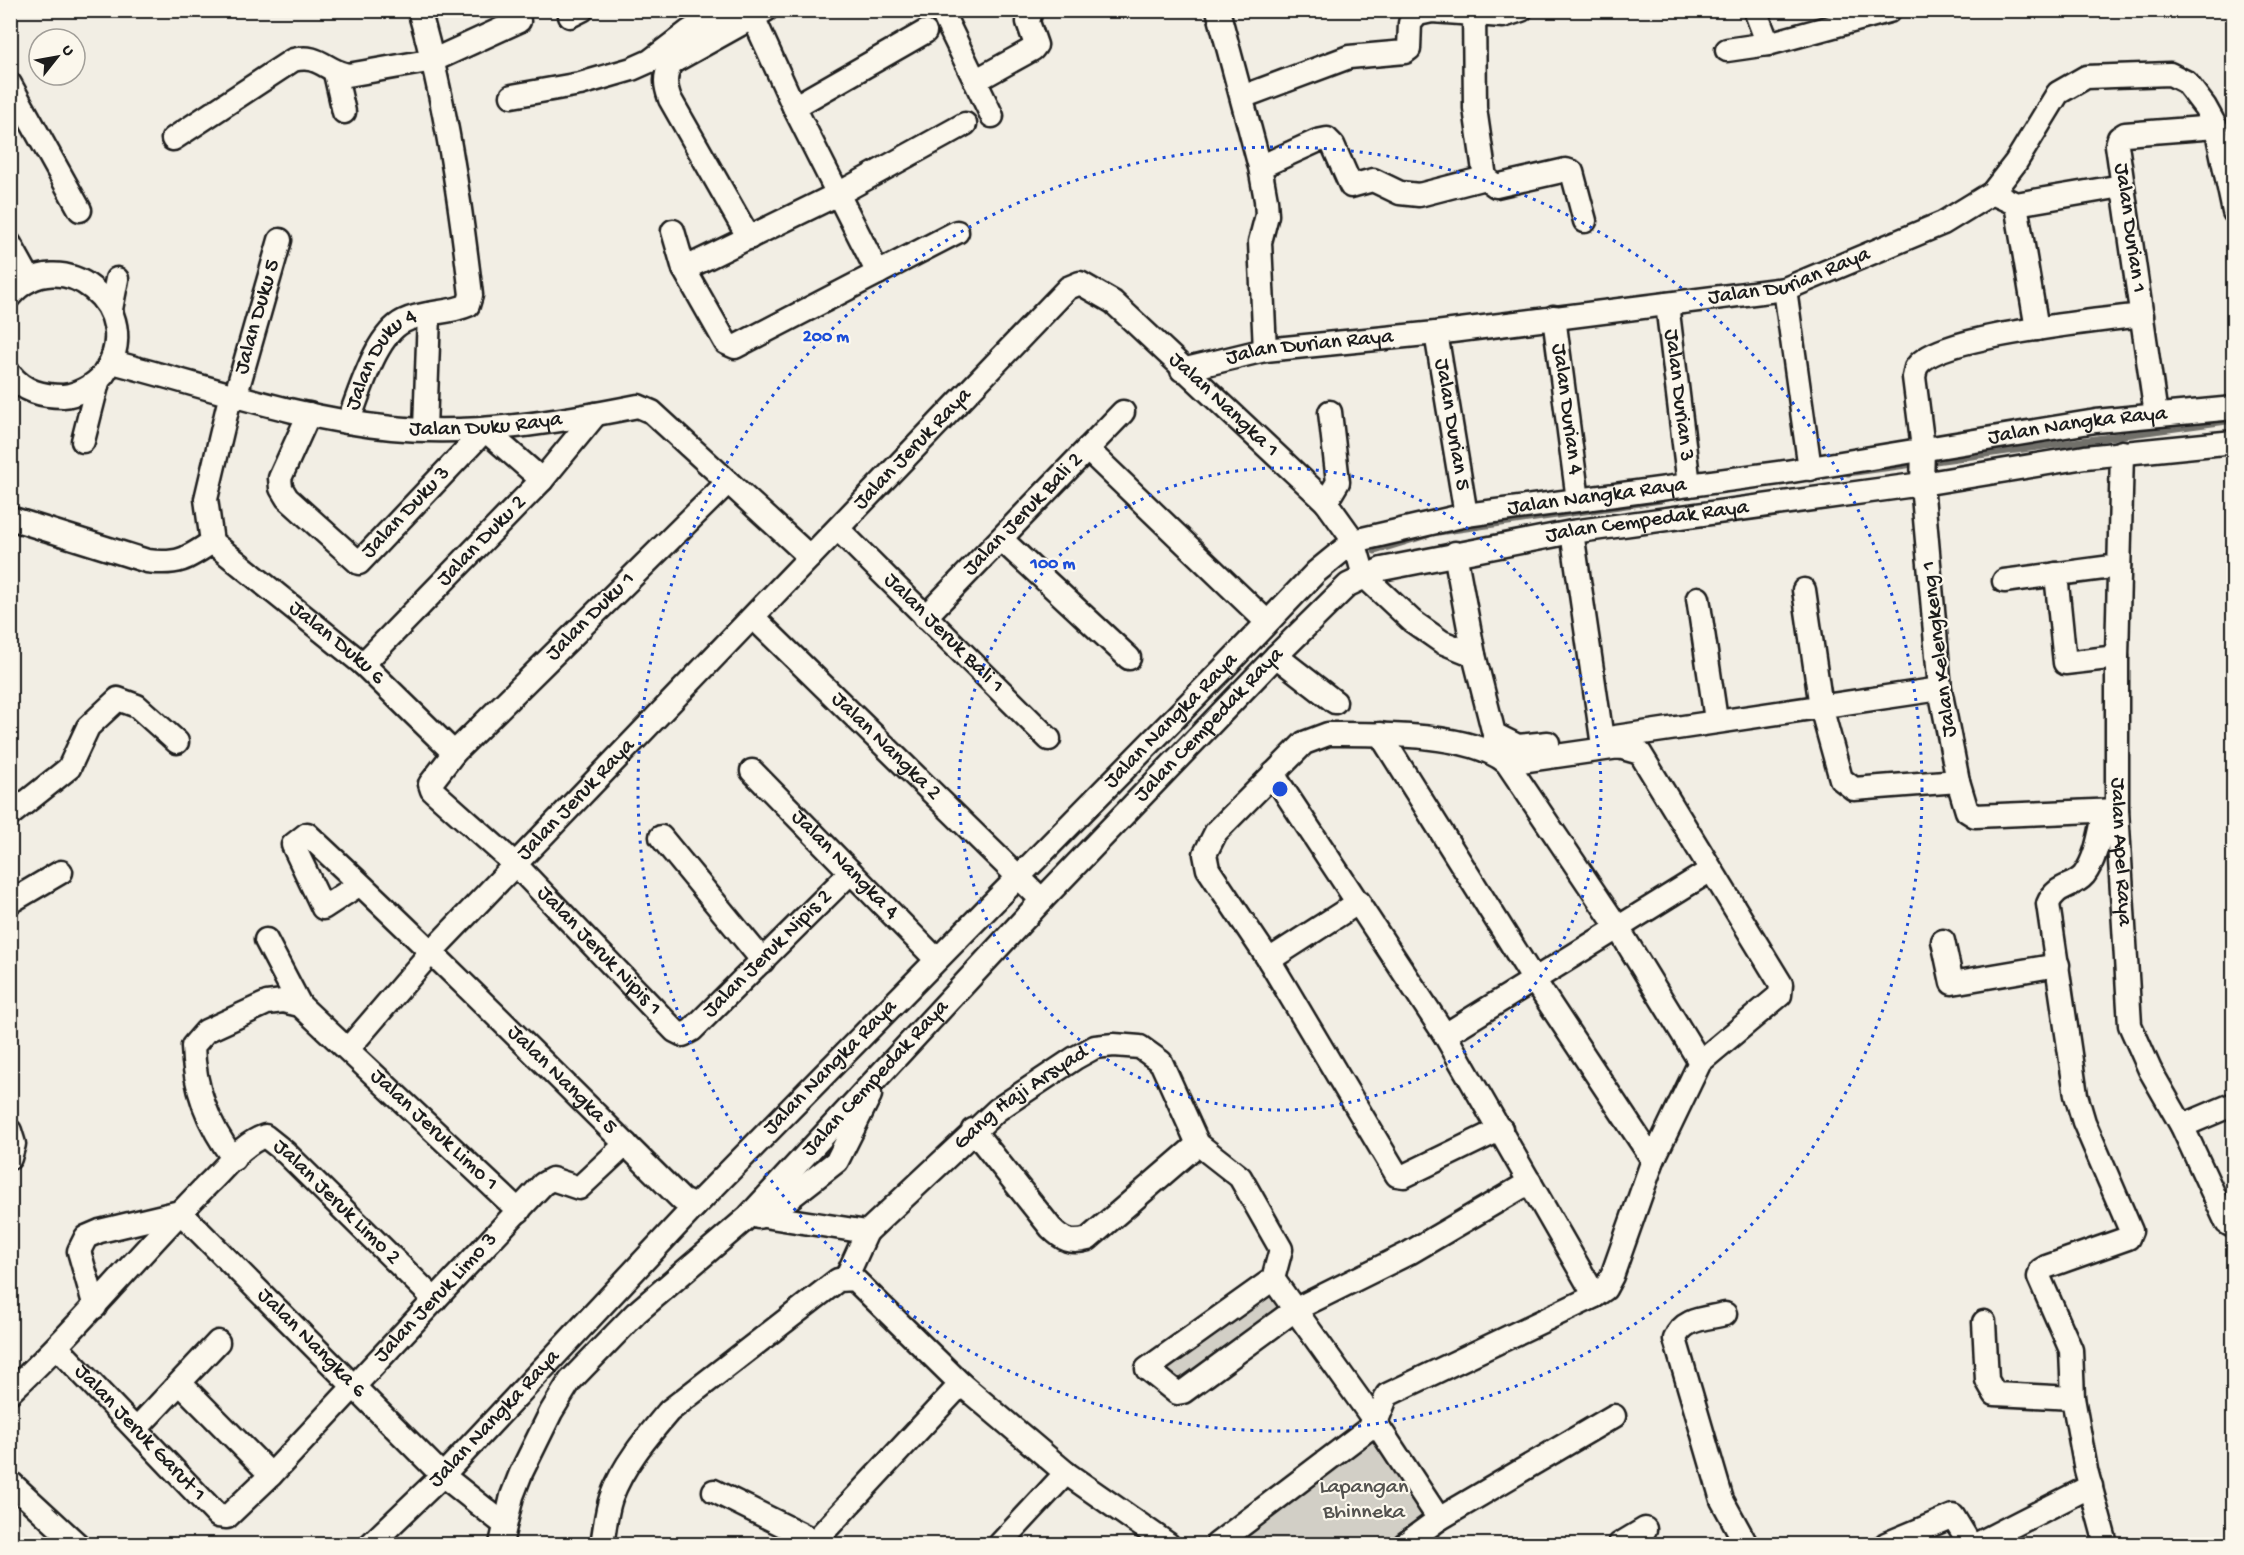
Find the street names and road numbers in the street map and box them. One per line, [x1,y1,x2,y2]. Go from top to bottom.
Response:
street label: Jalan Durian 1 [2107,162,2151,294]
street label: Jalan Durian Raya [1707,242,1875,312]
street label: Jalan Duku 5 [229,257,287,377]
street label: Jalan Duku 4 [341,304,421,414]
street label: Jalan Durian Raya [1223,324,1395,372]
street label: Jalan Durian 3 [1657,328,1699,463]
street label: Jalan Durian 4 [1545,342,1588,477]
street label: Jalan Nangka 1 [1162,347,1284,464]
street label: Jalan Durian 5 [1427,357,1475,493]
street label: Jalan Jeruk Raya [848,382,978,516]
street label: Jalan Nangka Raya [1986,401,2169,452]
street label: Jalan Duku Raya [409,407,565,443]
street label: Jalan Jeruk Bali 2 [958,447,1089,582]
street label: Jalan Duku 3 [356,461,457,565]
street label: Jalan Nangka Raya [1506,472,1689,522]
street label: Jalan Duku 2 [432,490,533,593]
street label: Jalan Cempedak Raya [1543,495,1751,550]
street label: Jalan Kelengkeng 1 [1916,559,1964,739]
street label: Jalan Duku 1 [541,567,641,667]
street label: Jalan Jeruk Bali 1 [877,568,1009,699]
street label: Jalan Duku 6 [283,596,391,692]
street label: Jalan Cempedak Raya [1129,642,1290,808]
street label: Jalan Nangka Raya [1099,647,1244,795]
street label: Jalan Nangka 2 [825,687,946,807]
street label: Jalan Jeruk Raya [512,733,642,867]
street label: Jalan Apel Raya [2104,778,2137,928]
street label: Jalan Nangka 4 [785,805,904,926]
street label: Jalan Jeruk Nipis 1 [531,881,667,1022]
street label: Jalan Jeruk Nipis 2 [698,884,838,1024]
street label: Jalan Nangka Raya [758,994,904,1141]
street label: Jalan Cempedak Raya [797,994,956,1163]
street label: Jalan Nangka 5 [501,1020,622,1141]
street label: Gang Haji Arsyad [949,1039,1094,1156]
street label: Jalan Jeruk Limo 1 [364,1064,503,1197]
street label: Jalan Jeruk Limo 2 [267,1134,406,1271]
street label: Jalan Jeruk Limo 3 [369,1227,504,1369]
street label: Jalan Nangka 6 [251,1283,372,1405]
street label: Jalan Nangka Raya [424,1344,567,1494]
street label: Jalan Jeruk Garut 1 [68,1359,211,1508]

